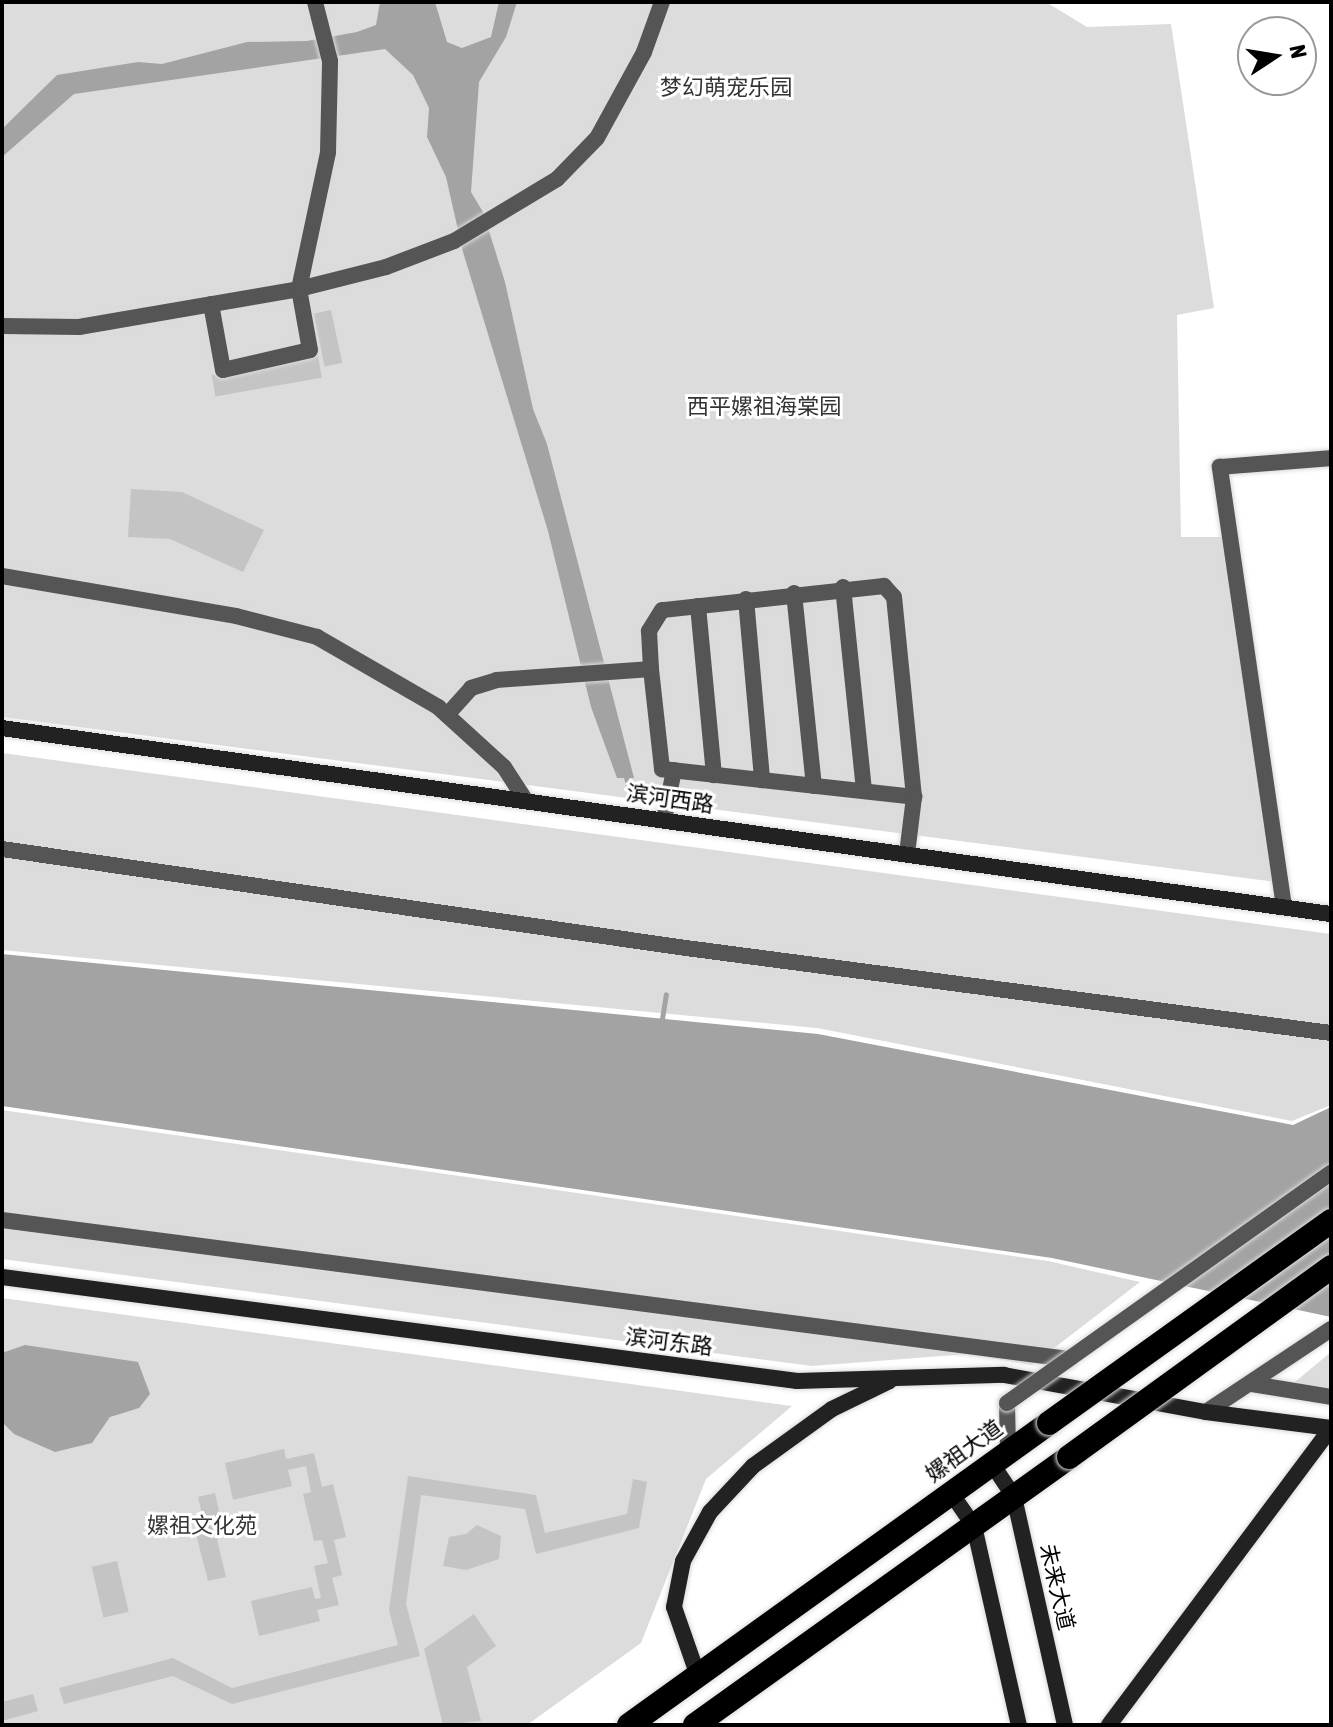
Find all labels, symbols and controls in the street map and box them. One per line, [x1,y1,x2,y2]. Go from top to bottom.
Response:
north arrow [1237,16,1317,96]
text: N [1284,42,1313,60]
park label: 梦幻萌宠乐园 [660,75,792,101]
park label: 西平嫘祖海棠园 [687,394,841,420]
street label: 滨河西路 [625,780,715,818]
street label: 滨河东路 [624,1324,714,1360]
street label: 嫘祖大道 [921,1414,1007,1488]
park label: 嫘祖文化苑 [147,1513,257,1539]
street label: 未来大道 [1034,1541,1080,1633]

